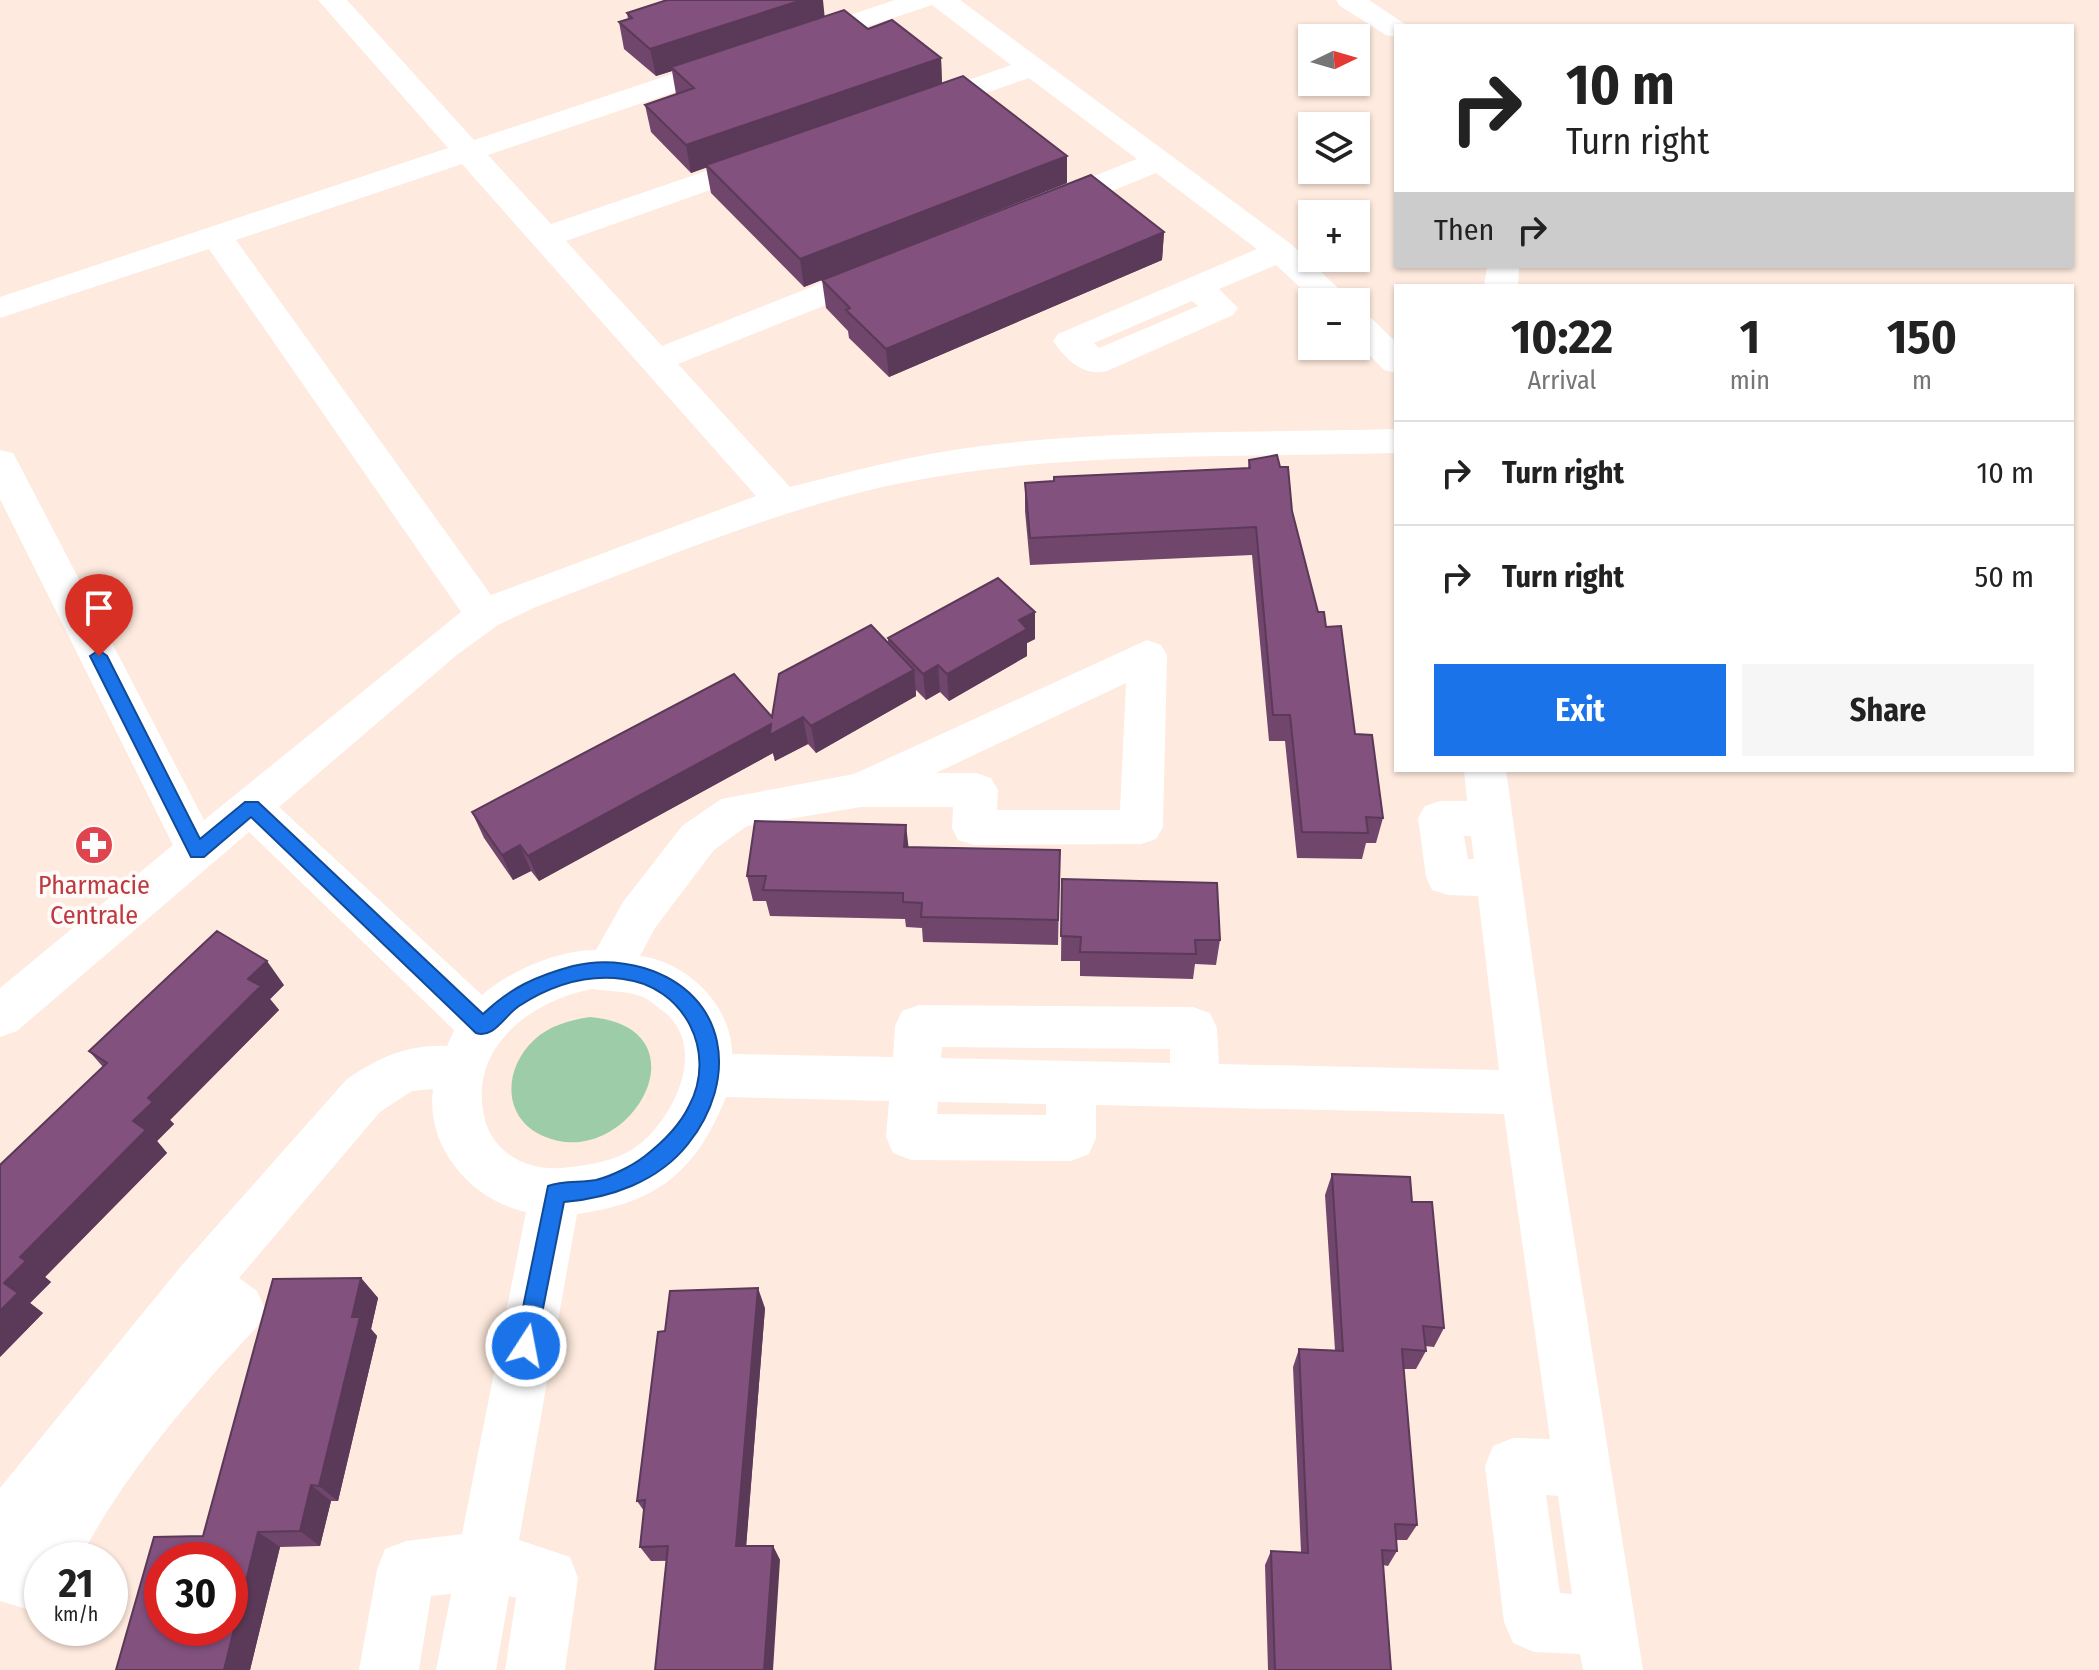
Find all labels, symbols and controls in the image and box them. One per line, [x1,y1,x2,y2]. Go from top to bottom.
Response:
north arrow [1298,24,1370,96]
map controls [1298,24,1370,360]
text: 10 m [1566,52,1675,119]
icon: right [1434,56,1538,160]
button: layers [1298,112,1370,184]
text: Turn right [1566,120,1709,164]
button: + [1298,200,1370,272]
icon: right [1510,208,1554,252]
text: Then [1434,212,1494,248]
button: − [1298,288,1370,360]
text: 10:22 [1511,308,1613,366]
text: 1 [1740,308,1760,366]
text: 150 [1887,308,1957,366]
text: Arrival [1527,365,1596,396]
text: min [1730,365,1770,396]
text: m [1912,365,1932,396]
icon: right [1434,451,1478,495]
text: Turn right [1502,455,1624,491]
text: 10 m [1977,455,2034,491]
icon: right [1434,555,1478,599]
text: Turn right [1502,559,1624,595]
text: 50 m [1974,559,2034,595]
pin [65,574,133,656]
icon: arrive [77,586,121,630]
button: Exit [1434,664,1726,756]
button: Share [1742,664,2034,756]
pharmacy icon: Pharmacie Centrale [73,824,115,866]
place label: Pharmacie Centrale [38,870,150,931]
position arrow [484,1304,568,1388]
speed limit sign: 30 [144,1542,248,1646]
text: 21 [59,1560,93,1608]
text: km/h [54,1602,98,1626]

